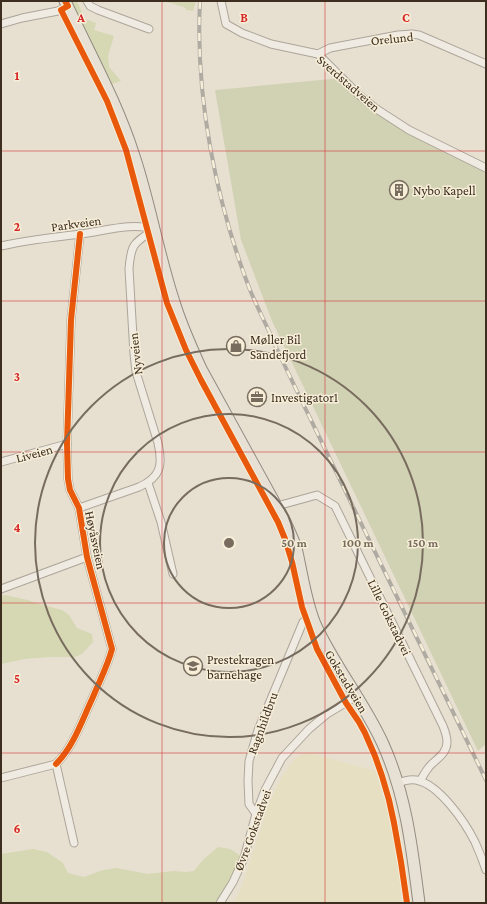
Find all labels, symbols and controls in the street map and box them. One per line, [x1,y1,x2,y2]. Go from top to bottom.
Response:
text: A [76,10,85,25]
text: B [240,10,248,25]
text: C [402,10,410,25]
street label: Orelund [370,29,414,48]
street label: Sverdstadveien [314,52,383,115]
text: 1 [15,68,20,83]
building icon: Nybo Kapell [388,179,410,201]
place label: Nybo Kapell [413,183,476,198]
street label: Parkveien [50,213,102,234]
text: 2 [14,219,21,234]
street label: Nyveien [125,332,146,376]
place label: Møller Bil Sandefjord [250,332,306,363]
shop icon: Møller Bil Sandefjord [225,335,247,357]
text: 3 [14,369,20,384]
office icon: Investigator1 [246,386,268,408]
place label: Investigator1 [271,390,338,405]
street label: Liveien [14,441,54,466]
street label: Høyåsveien [82,509,109,571]
text: 4 [13,520,21,535]
centre of rings [222,536,236,550]
text: 50 m [281,536,308,550]
text: 100 m [342,536,375,550]
text: 150 m [408,536,439,550]
street label: Lille Gokstadvei [365,577,415,658]
street label: Gokstadveien [322,647,371,715]
place label: Prestekragen barnehage [207,652,274,682]
school or university icon: Prestekragen barnehage [182,655,204,677]
text: 5 [14,671,20,686]
street label: Ragnhildbru [244,690,281,756]
street label: Øvre Gokstadvei [231,787,274,873]
text: 6 [13,821,21,836]

